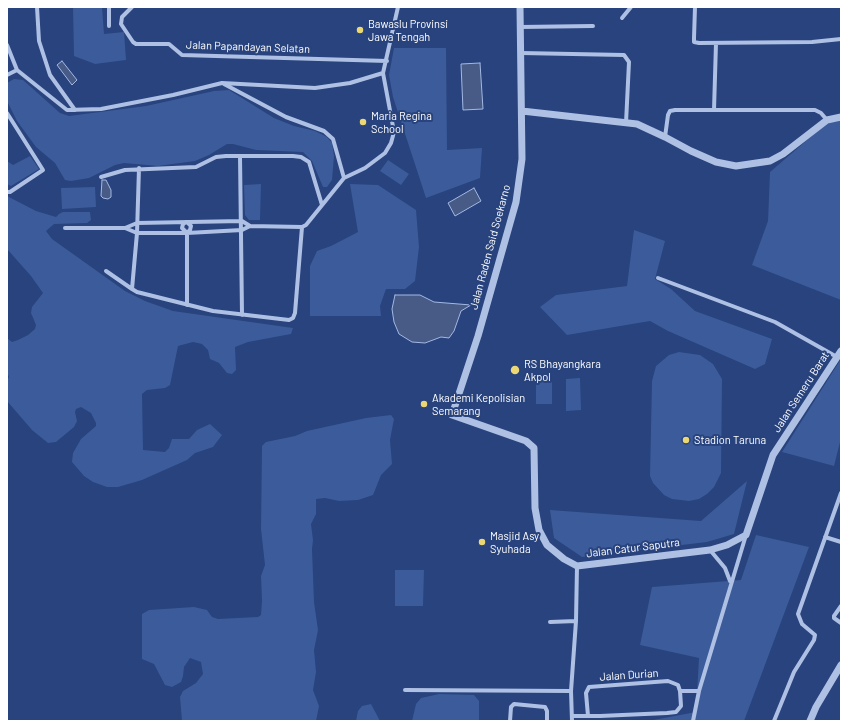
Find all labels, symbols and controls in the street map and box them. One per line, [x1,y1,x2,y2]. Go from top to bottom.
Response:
place label: Bawaslu Provinsi Jawa Tengah [368,17,448,43]
marker: Bawaslu Provinsi Jawa Tengah [355,25,365,35]
street label: Jalan Papandayan Selatan [186,38,310,56]
place label: Maria Regina School [371,109,432,135]
marker: Maria Regina School [358,117,368,127]
street label: Jalan Raden Said Soekarno [467,183,513,311]
street label: Jalan Semeru Barat [770,349,832,435]
place label: RS Bhayangkara Akpol [524,357,601,383]
marker: RS Bhayangkara Akpol [509,364,521,376]
place label: Akademi Kepolisian Semarang [432,391,525,417]
marker: Akademi Kepolisian Semarang [419,399,429,409]
place label: Stadion Taruna [694,433,766,447]
marker: Stadion Taruna [681,435,691,445]
place label: Masjid Asy Syuhada [490,529,539,555]
street label: Jalan Catur Saputra [585,536,681,560]
marker: Masjid Asy Syuhada [477,537,487,547]
street label: Jalan Durian [599,666,659,684]

